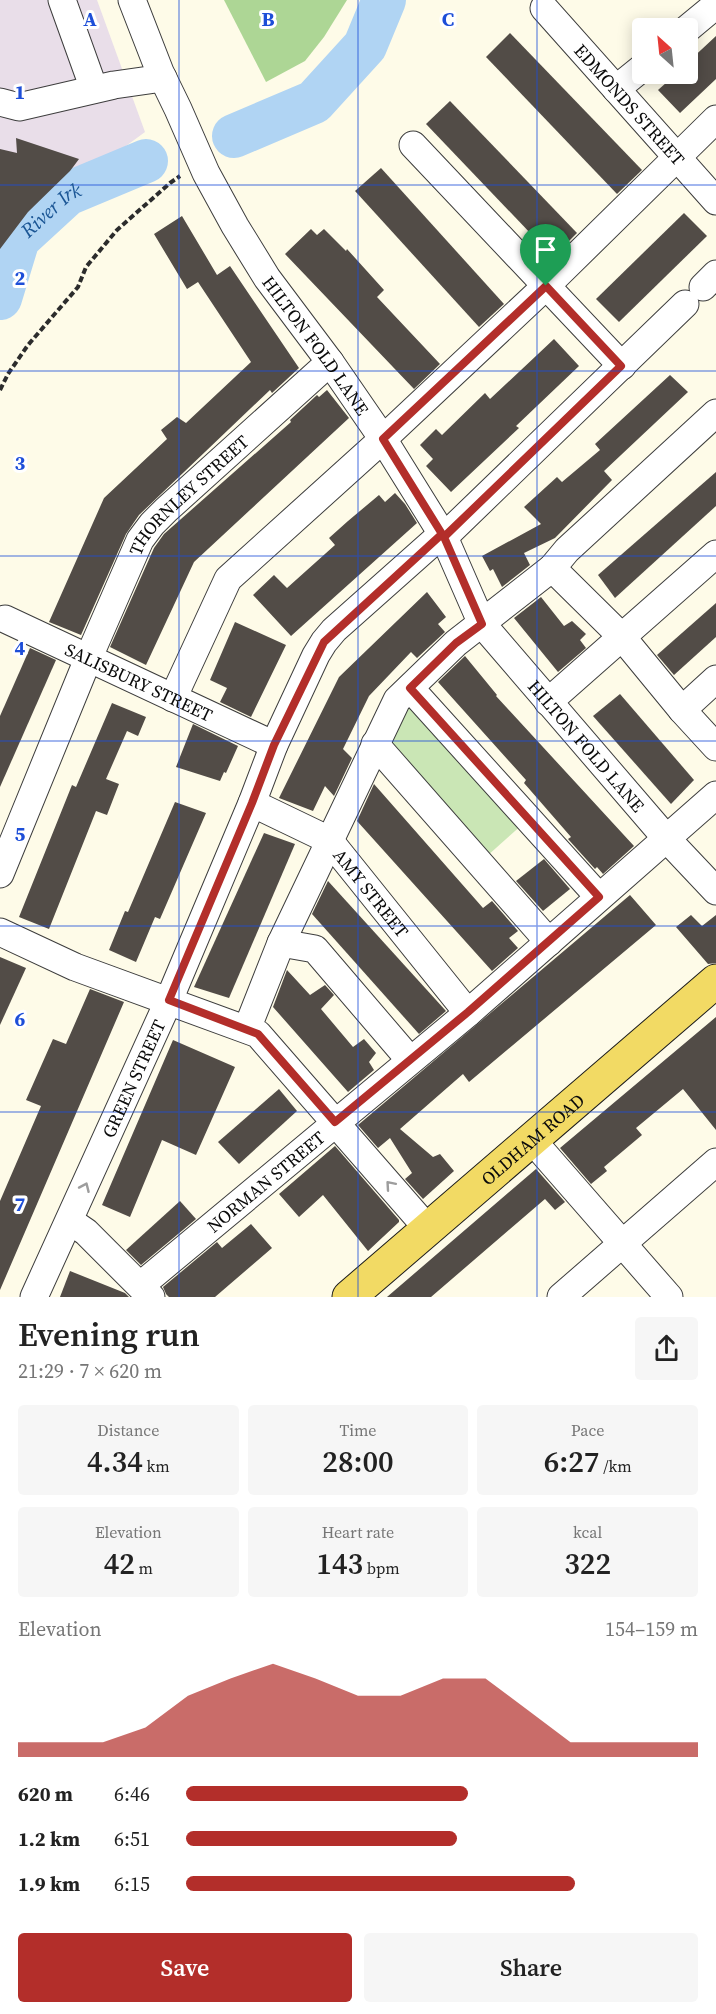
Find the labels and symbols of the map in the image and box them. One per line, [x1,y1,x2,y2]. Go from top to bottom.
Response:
text: A [83,5,97,33]
text: B [261,5,275,33]
text: C [442,5,454,33]
north arrow [632,18,698,84]
street label: EDMONDS STREET [569,38,691,171]
text: 1 [15,78,25,106]
water label: River Irk [14,175,86,245]
pin [520,224,571,286]
text: 2 [15,264,26,292]
street label: HILTON FOLD LANE [257,270,375,420]
street label: THORNLEY STREET [122,429,254,559]
text: 3 [15,449,26,477]
text: 4 [15,634,26,662]
street label: SALISBURY STREET [61,636,217,727]
street label: HILTON FOLD LANE [523,674,651,817]
text: 5 [15,820,26,848]
street label: AMY STREET [328,843,415,942]
text: 6 [15,1005,26,1033]
street label: GREEN STREET [96,1015,171,1142]
street label: OLDHAM ROAD [475,1087,590,1191]
street label: NORMAN STREET [201,1125,330,1238]
one-way arrow [386,1181,397,1192]
one-way arrow [78,1182,90,1193]
text: 7 [15,1190,26,1218]

